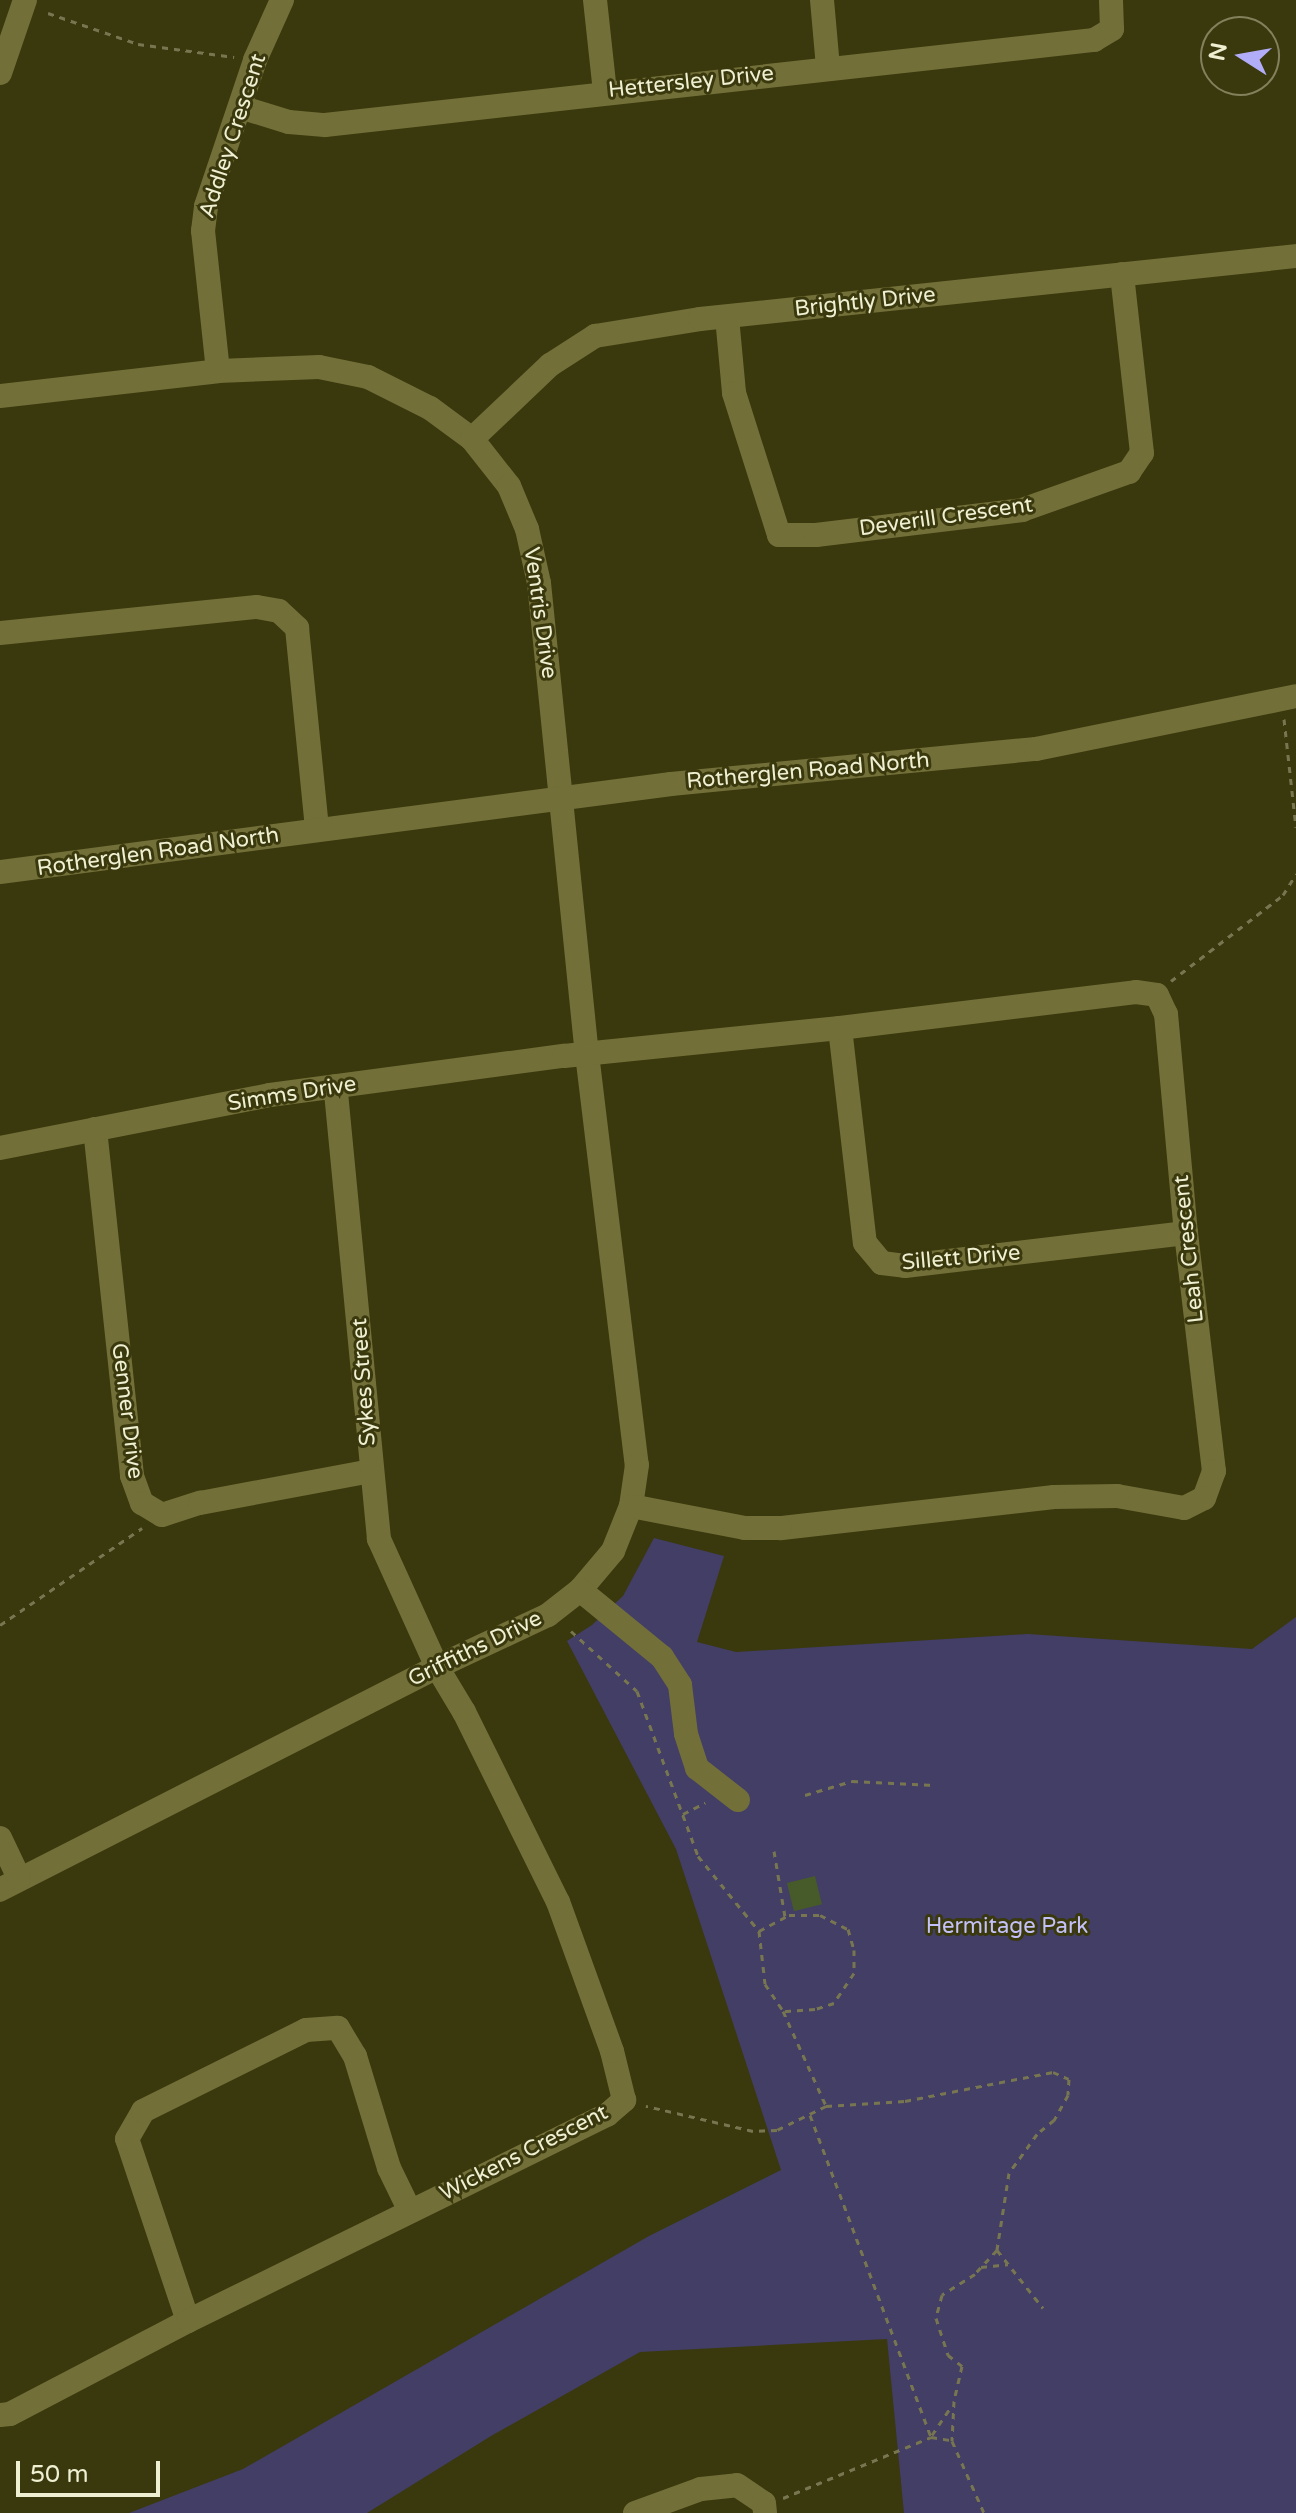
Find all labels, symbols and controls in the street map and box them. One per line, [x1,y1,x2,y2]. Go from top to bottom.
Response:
north arrow [1200,16,1280,96]
text: N [1204,41,1233,63]
street label: Addley Crescent [194,51,272,221]
street label: Hettersley Drive [607,60,775,104]
street label: Brightly Drive [793,281,937,323]
street label: Deverill Crescent [858,492,1034,542]
street label: Ventris Drive [518,546,562,680]
street label: Rotherglen Road North [685,747,931,795]
street label: Rotherglen Road North [35,822,281,882]
street label: Simms Drive [226,1071,358,1117]
street label: Leah Crescent [1168,1174,1210,1324]
street label: Sillett Drive [901,1240,1021,1276]
street label: Sykes Street [346,1317,382,1447]
street label: Genner Drive [106,1342,148,1480]
street label: Griffiths Drive [404,1605,546,1693]
park label: Hermitage Park [926,1914,1088,1940]
street label: Wickens Crescent [436,2099,612,2207]
scale bar [20,2445,164,2495]
text: 50 m [30,2460,88,2489]

